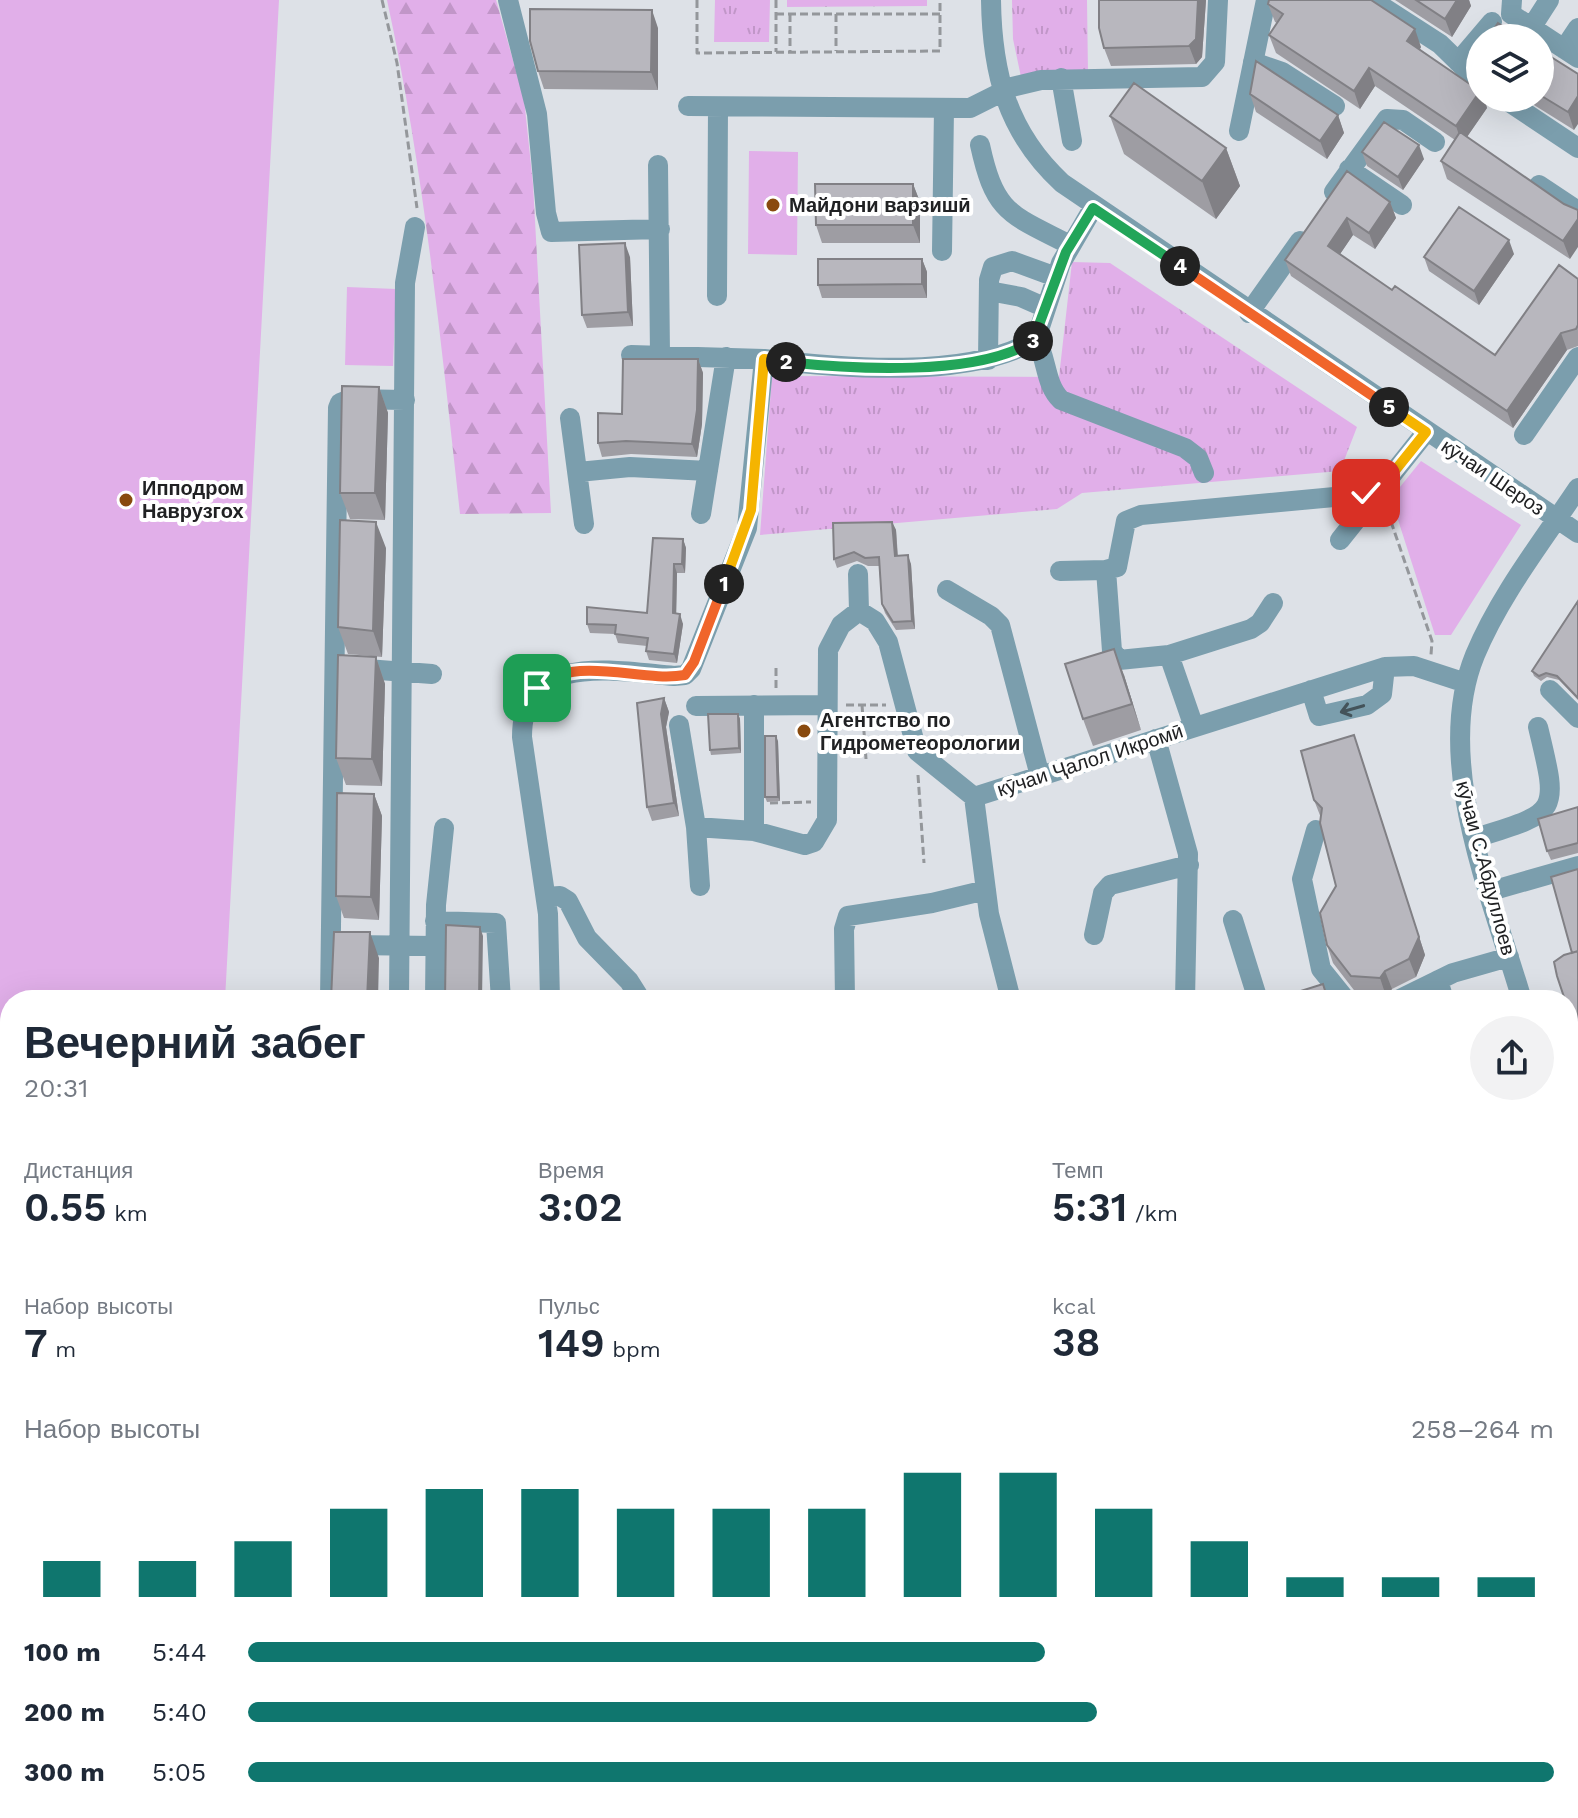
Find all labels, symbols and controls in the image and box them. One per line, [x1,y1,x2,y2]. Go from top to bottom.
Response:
map controls [1466,24,1554,112]
button: layers [1466,24,1554,112]
place label: Майдони варзишӣ [789,193,971,217]
marker: Майдони варзишӣ [764,196,782,214]
pin: 4 [1160,246,1200,286]
text: 4 [1173,253,1187,278]
pin: 3 [1013,321,1053,361]
text: 3 [1026,328,1040,353]
pin: 2 [766,342,806,382]
text: 2 [779,349,793,374]
pin: 5 [1369,387,1409,427]
text: 5 [1383,394,1395,419]
street label: кӯчаи Шероз [1437,434,1549,520]
pin [1332,459,1400,527]
icon: check [1344,471,1388,515]
place label: Ипподром Наврузгох [142,476,244,523]
marker: Ипподром Наврузгох [117,491,135,509]
pin: 1 [704,564,744,604]
text: 1 [719,571,729,596]
pin [503,654,571,722]
icon: arrive [515,666,559,710]
one-way arrow [1339,703,1365,718]
place label: Агентство по Гидрометеорологии [820,708,1020,755]
street label: кӯчаи Ҷалол Икромӣ [994,719,1186,801]
marker: Агентство по Гидрометеорологии [795,722,813,740]
street label: кӯчаи С.Абдуллоев [1451,778,1521,958]
button: share [1470,1016,1554,1100]
text: Вечерний забег [24,1017,366,1069]
text: 20:31 [24,1073,88,1103]
text: Дистанция [24,1158,133,1183]
text: Время [538,1158,604,1183]
text: Темп [1052,1158,1103,1183]
text: 0.55 [24,1184,107,1231]
text: 3:02 [538,1184,623,1231]
text: 5:31 [1052,1184,1127,1231]
text: km [107,1201,148,1226]
text: /km [1127,1201,1178,1226]
text: Набор высоты [24,1294,173,1319]
text: Пульс [538,1294,600,1319]
text: kcal [1052,1294,1096,1319]
text: 38 [1052,1319,1100,1366]
text: 7 [24,1320,48,1367]
text: 149 [538,1320,605,1367]
text: m [48,1337,76,1362]
text: bpm [605,1337,661,1362]
text: Набор высоты [24,1414,200,1444]
text: 258–264 m [1411,1414,1554,1444]
text: 100 m [24,1637,101,1667]
text: 5:44 [152,1637,207,1667]
text: 200 m [24,1697,105,1727]
text: 5:40 [152,1697,207,1727]
text: 300 m [24,1757,105,1787]
text: 5:05 [152,1757,206,1787]

